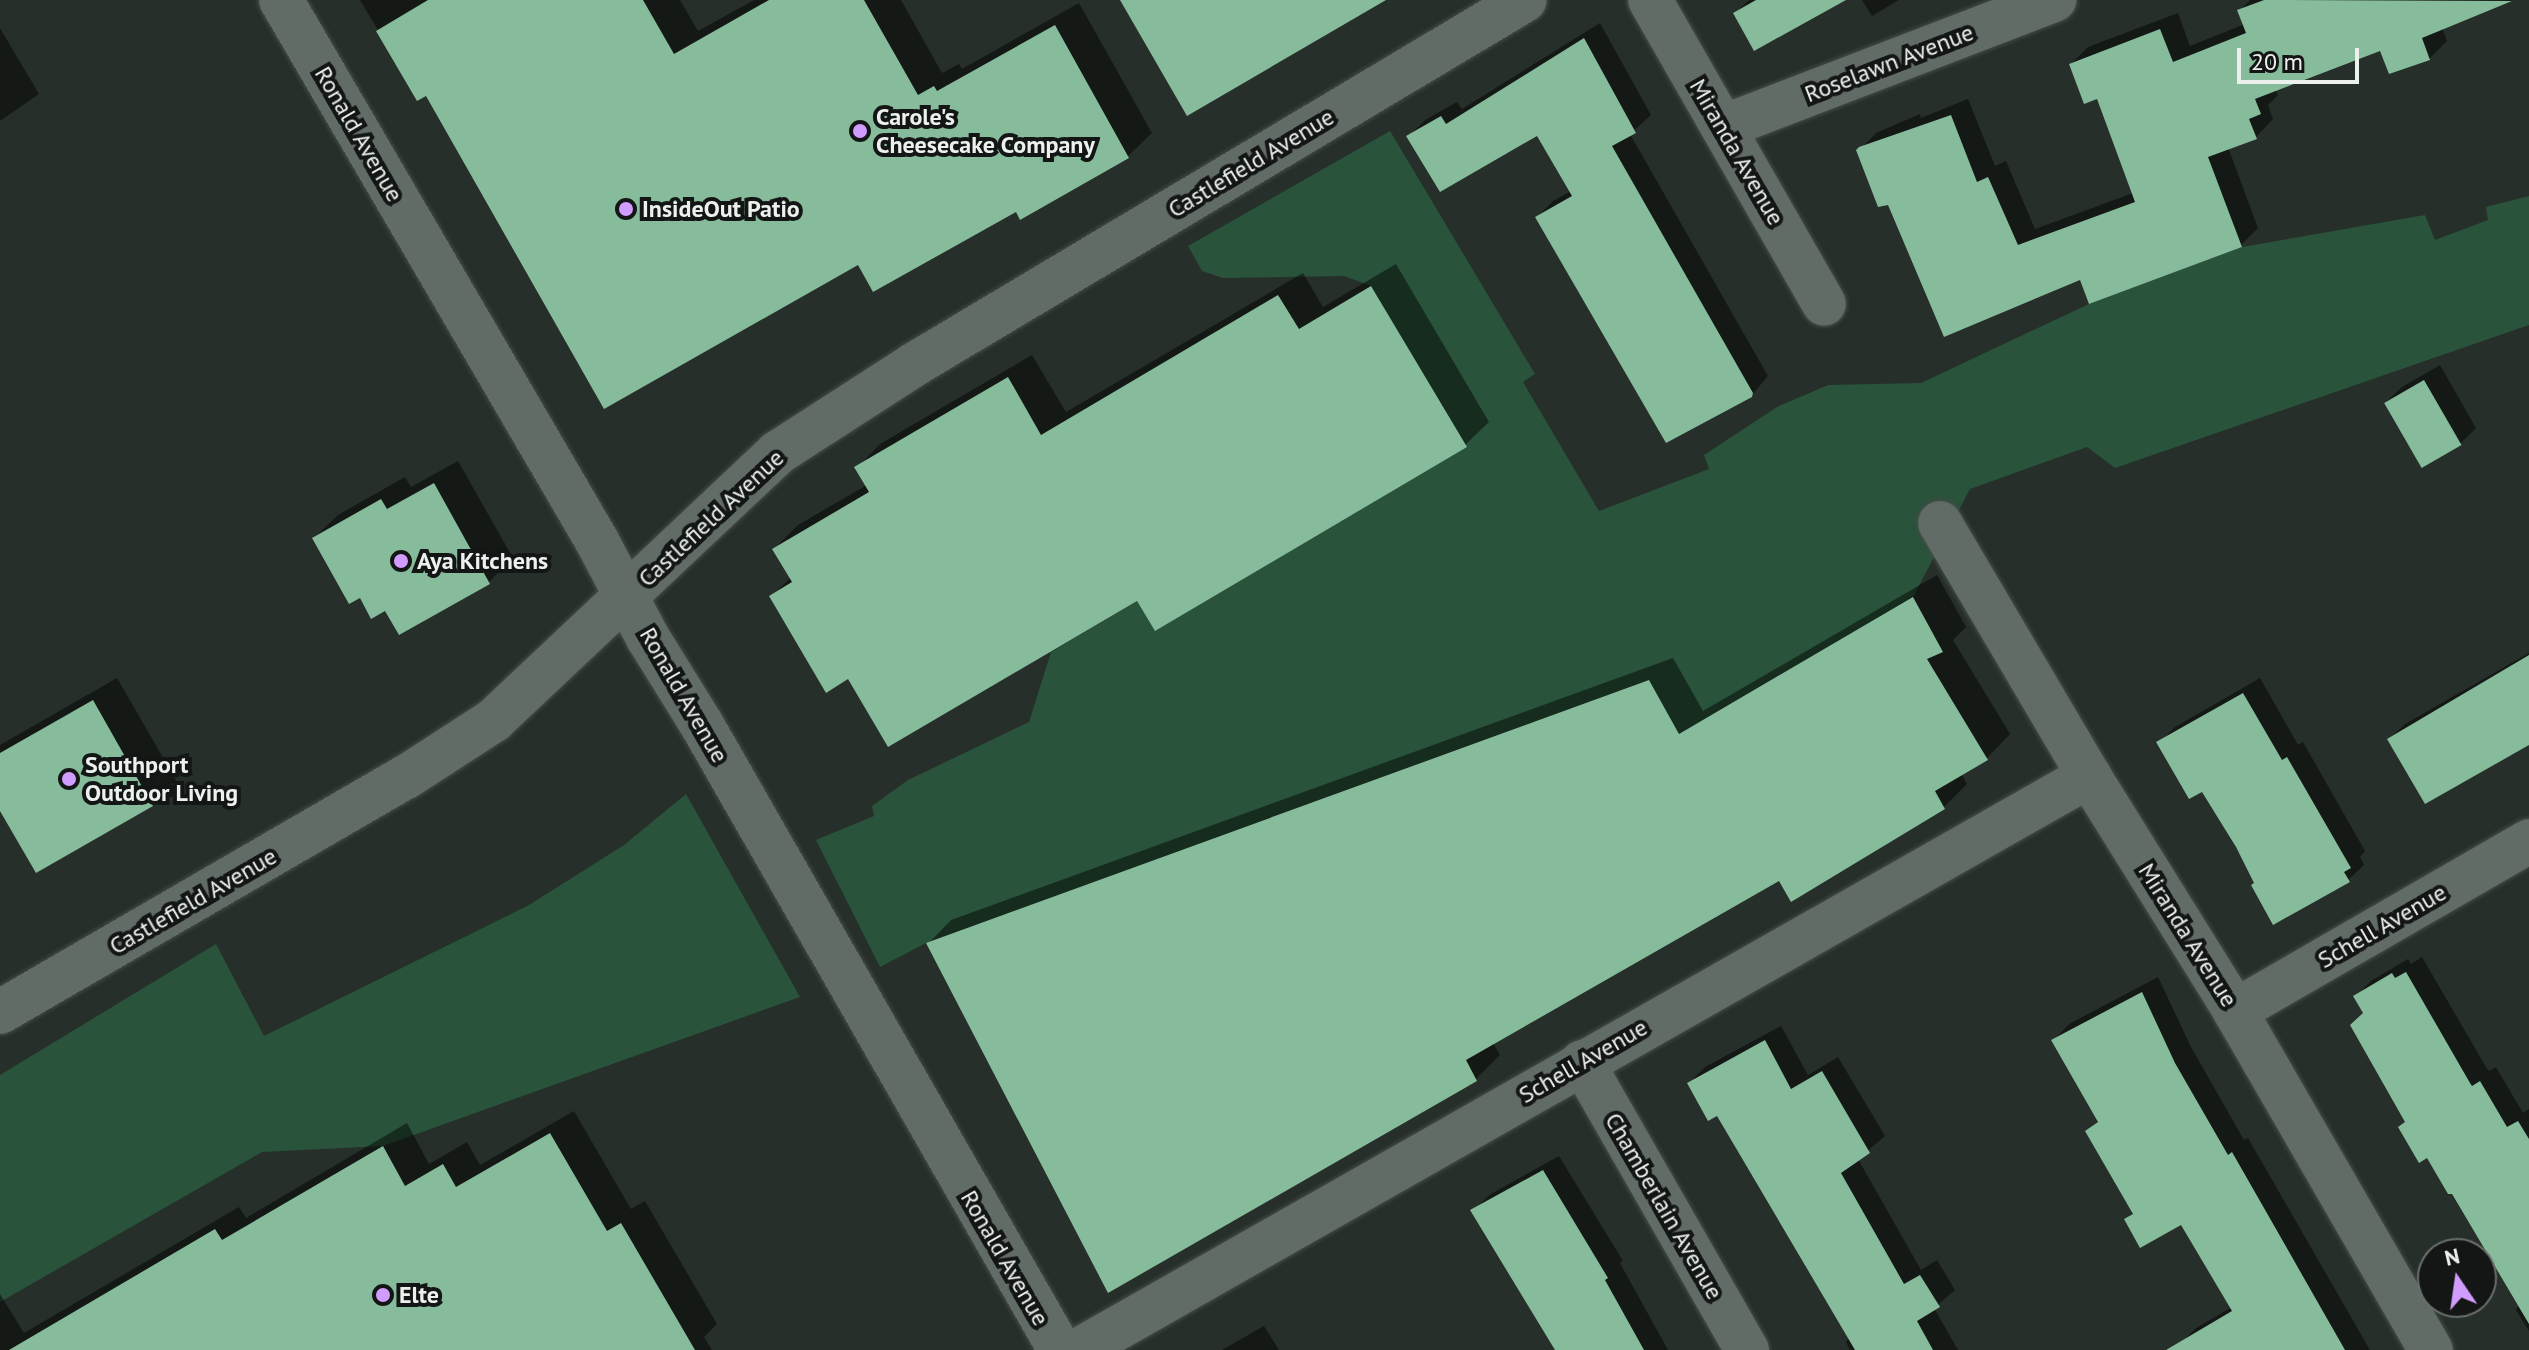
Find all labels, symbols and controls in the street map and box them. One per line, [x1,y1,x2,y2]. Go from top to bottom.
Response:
street label: Roselawn Avenue [1800,17,1978,109]
scale bar [2241,32,2363,82]
text: 20 m [2251,46,2303,77]
street label: Ronald Avenue [308,61,410,207]
street label: Miranda Avenue [1683,73,1791,231]
street label: Castlefield Avenue [1163,102,1339,224]
place label: Carole's Cheesecake Company [876,103,1095,159]
marker: Carole's Cheesecake Company [851,122,869,140]
place label: InsideOut Patio [642,195,800,223]
marker: InsideOut Patio [617,200,635,218]
street label: Castlefield Avenue [632,443,790,593]
place label: Aya Kitchens [417,547,548,575]
marker: Aya Kitchens [392,552,410,570]
street label: Ronald Avenue [633,622,735,768]
place label: Southport Outdoor Living [85,751,238,807]
marker: Southport Outdoor Living [60,770,78,788]
street label: Castlefield Avenue [104,841,282,961]
street label: Miranda Avenue [2132,857,2244,1013]
street label: Schell Avenue [2312,877,2452,975]
street label: Schell Avenue [1513,1012,1653,1110]
street label: Chamberlain Avenue [1599,1107,1729,1305]
street label: Ronald Avenue [954,1185,1056,1331]
north arrow [2417,1238,2497,1318]
text: N [2442,1241,2462,1272]
place label: Elte [399,1281,439,1309]
marker: Elte [374,1286,392,1304]

